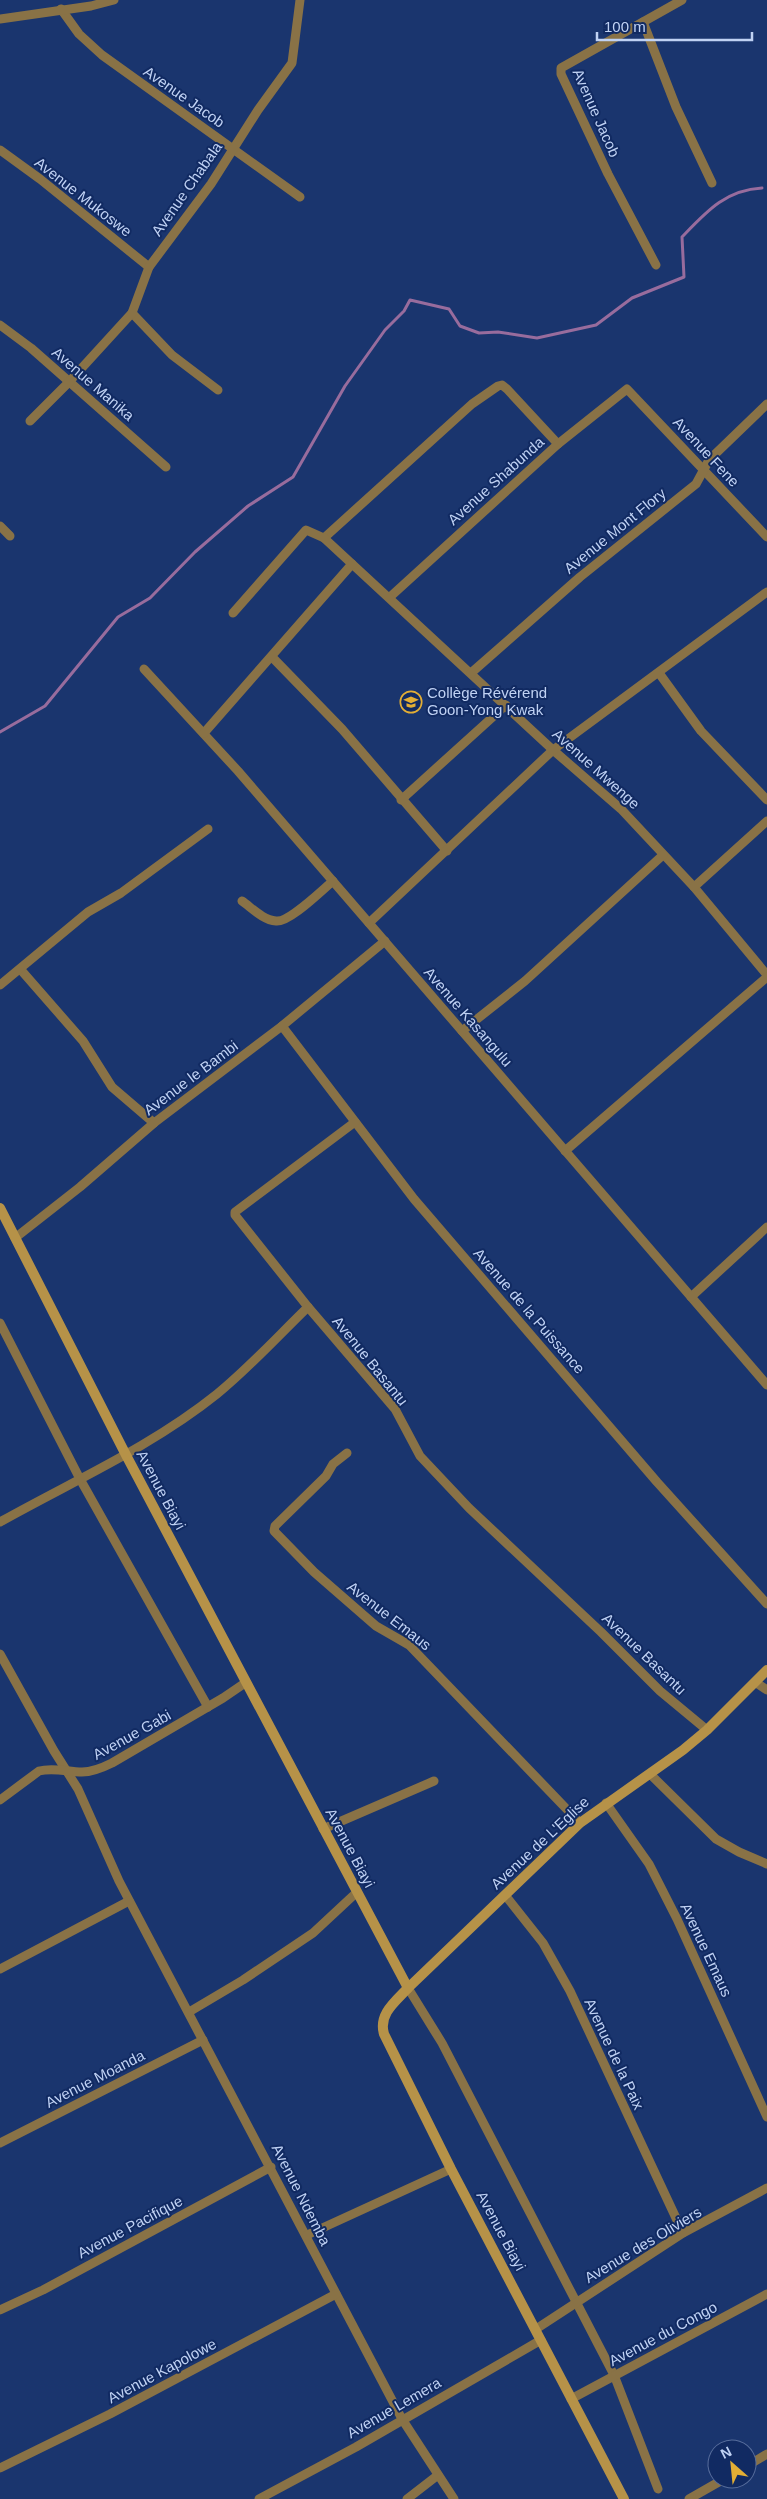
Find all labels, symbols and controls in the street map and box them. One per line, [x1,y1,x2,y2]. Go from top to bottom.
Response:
scale bar [597,10,752,42]
text: 100 m [604,18,646,35]
street label: Avenue Jacob [141,62,228,131]
street label: Avenue Jacob [569,66,624,160]
street label: Avenue Chabala [148,138,226,239]
street label: Avenue Mukoswe [32,154,135,240]
street label: Avenue Manika [49,343,138,424]
street label: Avenue Fene [670,413,743,490]
street label: Avenue Shabunda [444,433,548,528]
street label: Avenue Mont Flory [561,484,669,577]
place label: Collège Révérend Goon-Yong Kwak [427,684,547,718]
school or university icon: Collège Révérend Goon-Yong Kwak [399,690,423,714]
street label: Avenue Mwenge [549,725,643,812]
street label: Avenue Kasangulu [421,964,516,1070]
street label: Avenue le Bambi [140,1037,241,1118]
street label: Avenue de la Puissance [470,1244,588,1377]
street label: Avenue Basantu [329,1313,412,1409]
street label: Avenue Biayi [133,1447,189,1532]
street label: Avenue Emaus [344,1578,435,1654]
street label: Avenue Basantu [599,1609,690,1698]
street label: Avenue Gabi [90,1706,174,1763]
street label: Avenue de L'Eglise [487,1793,592,1892]
street label: Avenue Biayi [322,1805,378,1890]
street label: Avenue Emaus [677,1900,736,1999]
street label: Avenue de la Paix [581,1996,648,2112]
street label: Avenue Moanda [42,2046,148,2111]
street label: Avenue Ndemba [269,2141,335,2249]
street label: Avenue Biayi [473,2188,529,2273]
street label: Avenue Pacifique [74,2192,185,2261]
street label: Avenue des Oliviers [581,2203,704,2286]
street label: Avenue du Congo [606,2298,720,2369]
street label: Avenue Kapolowe [105,2335,219,2406]
street label: Avenue Lemera [344,2373,444,2441]
north arrow [707,2439,757,2489]
text: N [718,2443,734,2462]

